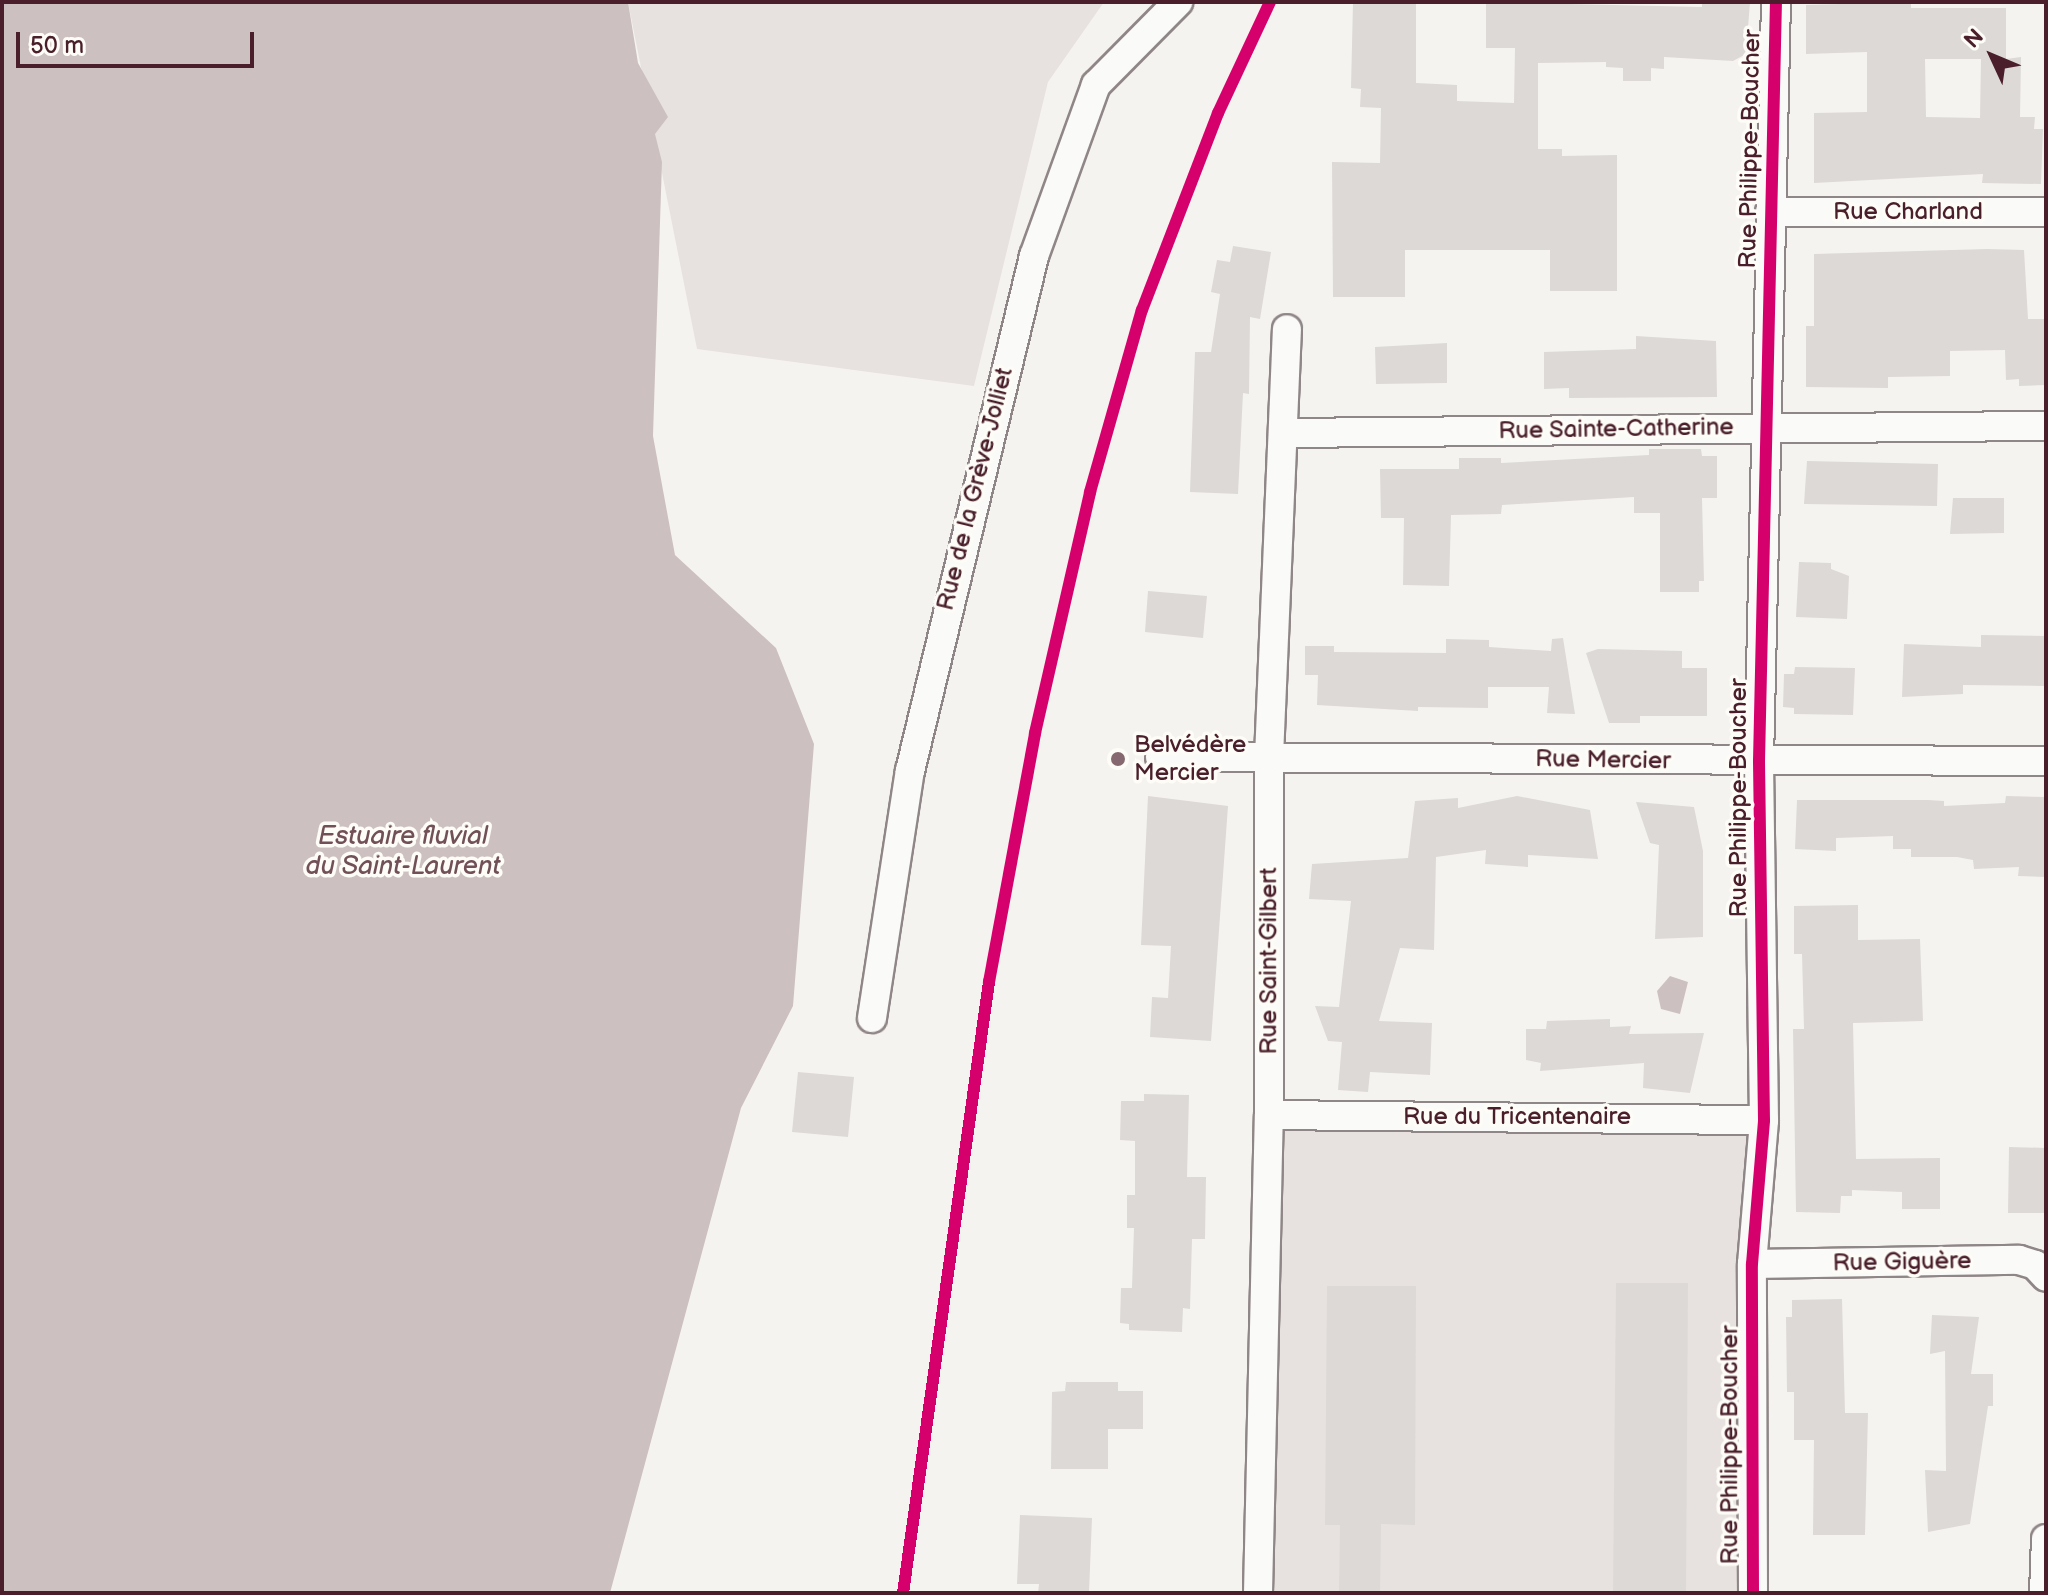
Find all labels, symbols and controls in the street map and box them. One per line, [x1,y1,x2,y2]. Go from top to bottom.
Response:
scale bar [20,16,258,66]
north arrow [1952,16,2032,96]
text: N [1959,24,1990,54]
street label: Rue Philippe-Boucher [1734,29,1766,269]
text: 50 m [30,31,84,60]
street label: Rue Charland [1833,198,1983,226]
street label: Rue de la Grève-Jolliet [931,365,1019,613]
street label: Rue Sainte-Catherine [1498,413,1734,445]
street label: Rue Philippe-Boucher [1725,678,1753,918]
place label: Belvédère Mercier [1134,731,1246,787]
street label: Rue Mercier [1535,744,1671,776]
marker: Belvédère Mercier [1109,750,1127,768]
water label: Estuaire fluvial du Saint-Laurent [305,821,501,882]
street label: Rue Saint-Gilbert [1255,867,1283,1055]
street label: Rue du Tricentenaire [1403,1103,1631,1131]
street label: Rue Giguère [1832,1246,1972,1278]
street label: Rue Philippe-Boucher [1716,1325,1744,1565]

